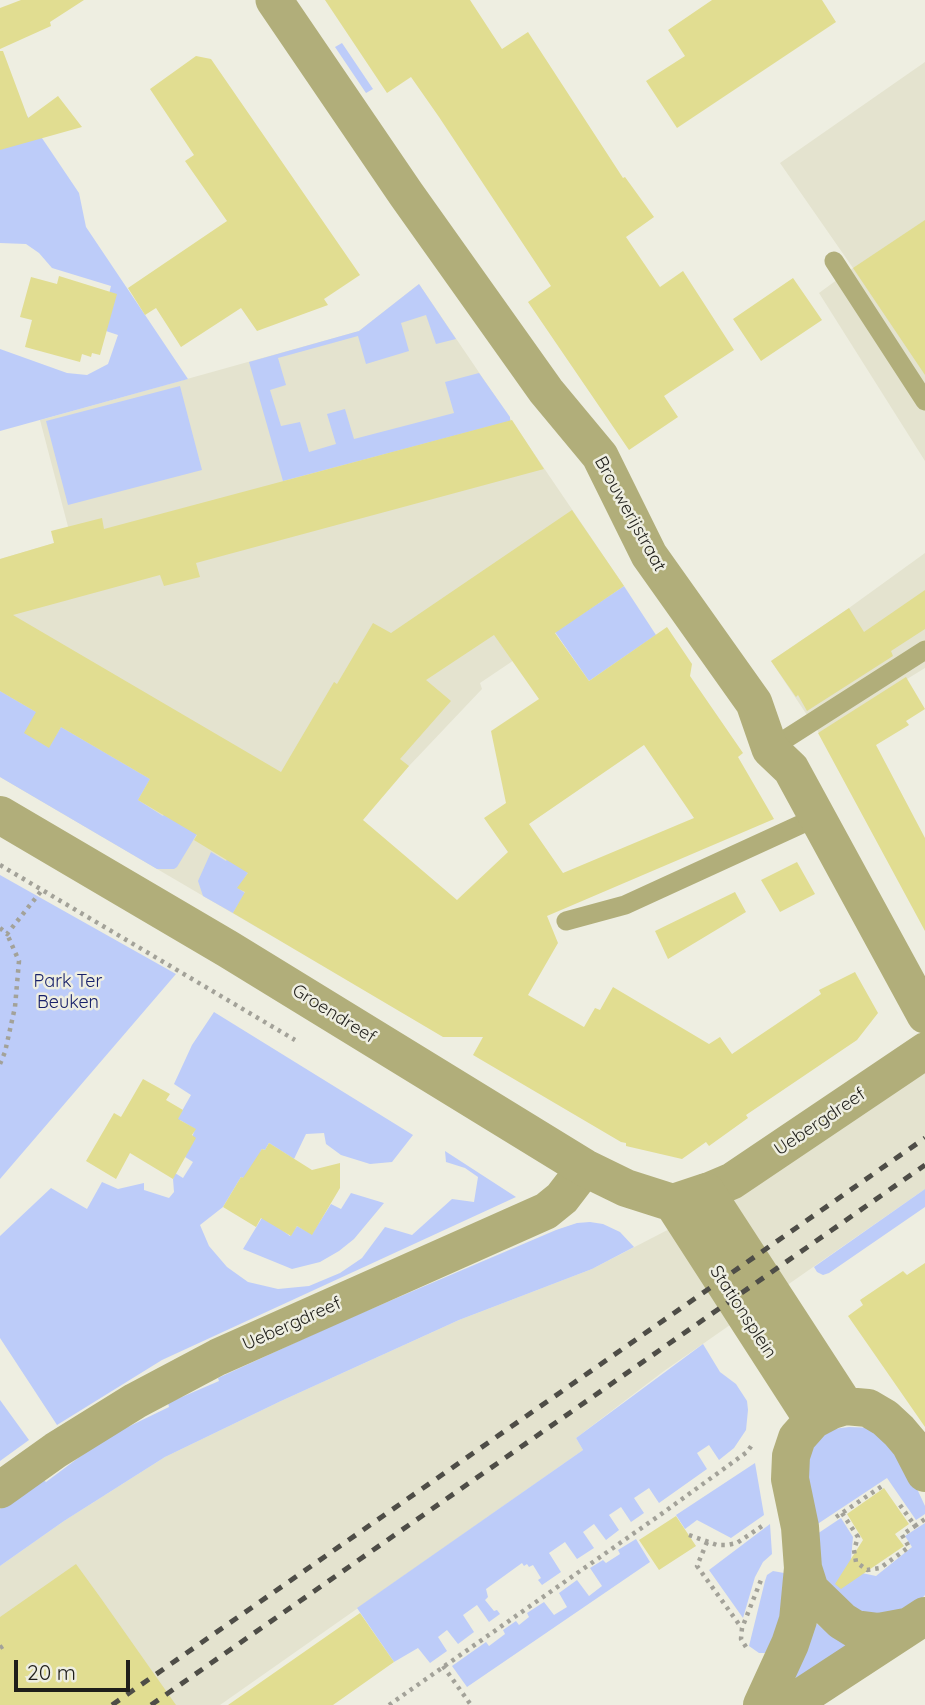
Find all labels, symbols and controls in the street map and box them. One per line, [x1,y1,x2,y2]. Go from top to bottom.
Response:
street label: Brouwerijstraat [590,453,670,575]
park label: Park Ter Beuken [34,971,102,1014]
street label: Groendreef [288,980,380,1048]
street label: Uebergdreef [770,1083,870,1161]
street label: Stationsplein [705,1262,781,1362]
street label: Uebergdreef [239,1293,345,1355]
scale bar [18,1646,133,1690]
text: 20 m [27,1659,76,1685]

